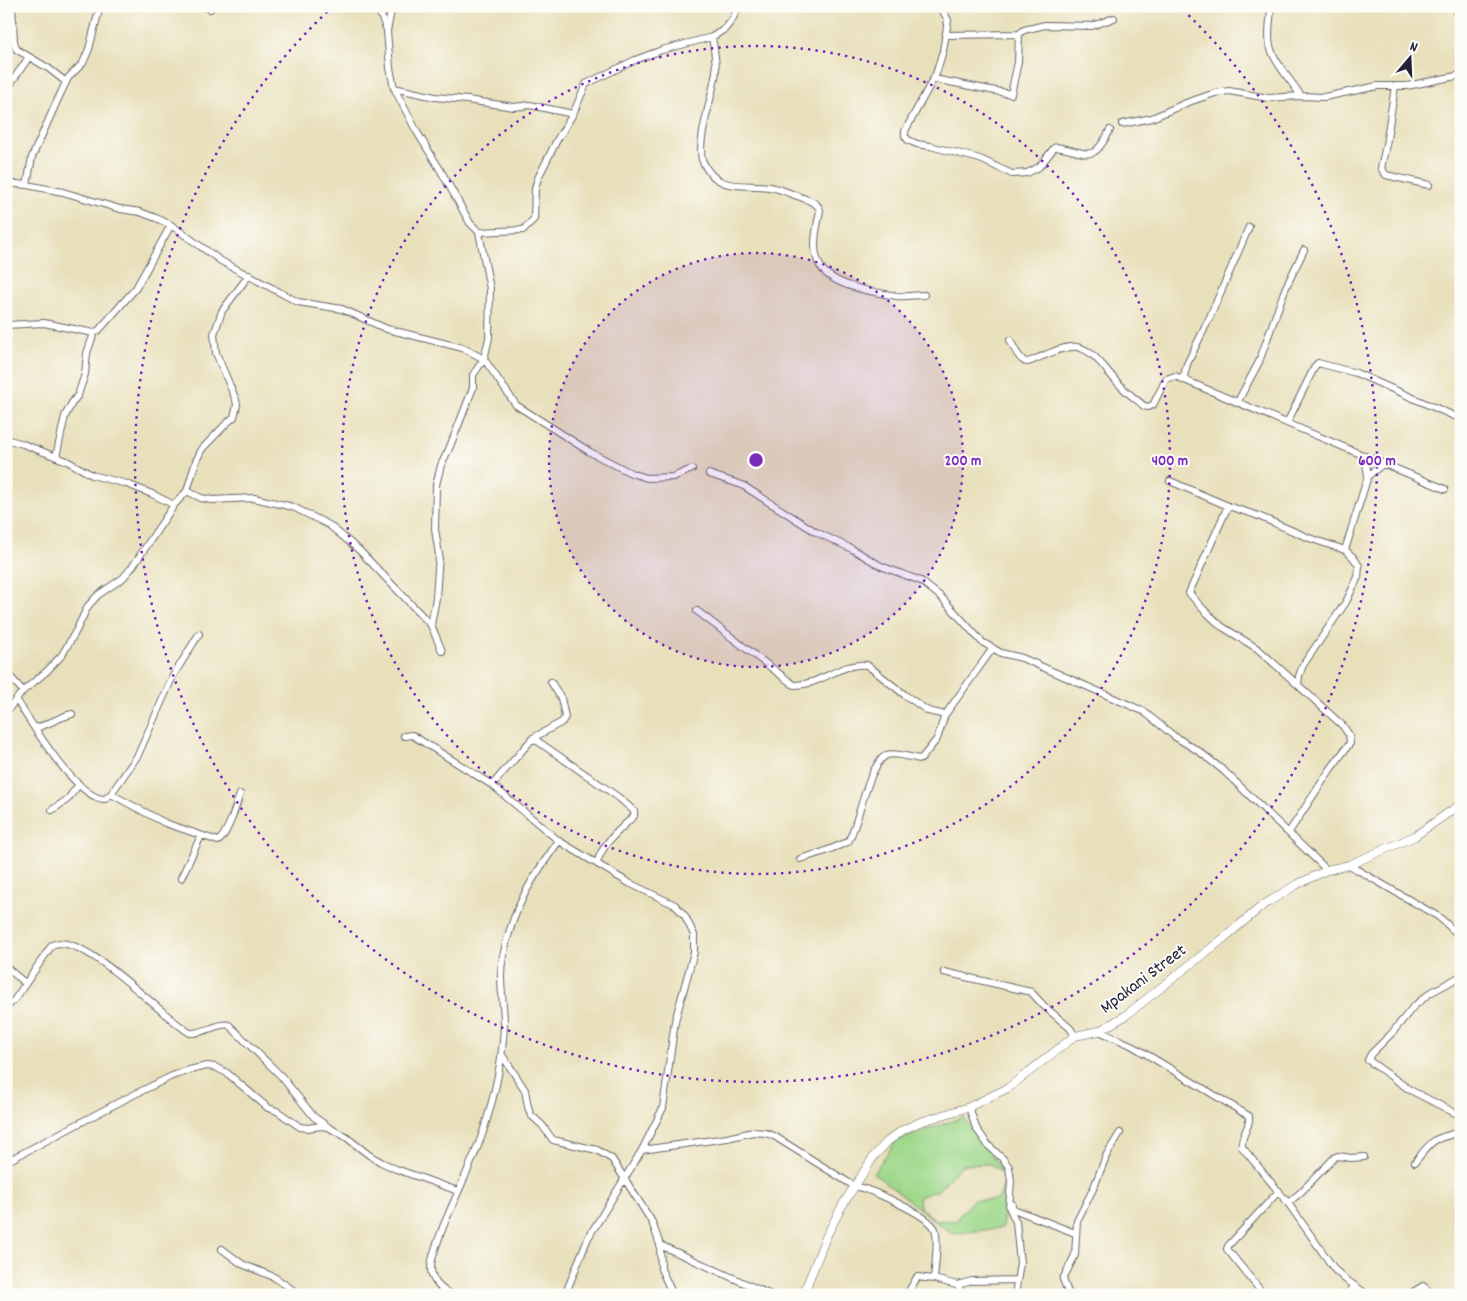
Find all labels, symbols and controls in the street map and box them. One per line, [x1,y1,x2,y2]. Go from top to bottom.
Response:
north arrow [1384,32,1434,82]
text: N [1407,37,1420,58]
centre of rings [747,451,765,469]
text: 200 m [945,451,981,473]
text: 400 m [1152,451,1188,473]
text: 600 m [1358,451,1396,473]
street label: Mpakani Street [1096,939,1193,1021]

